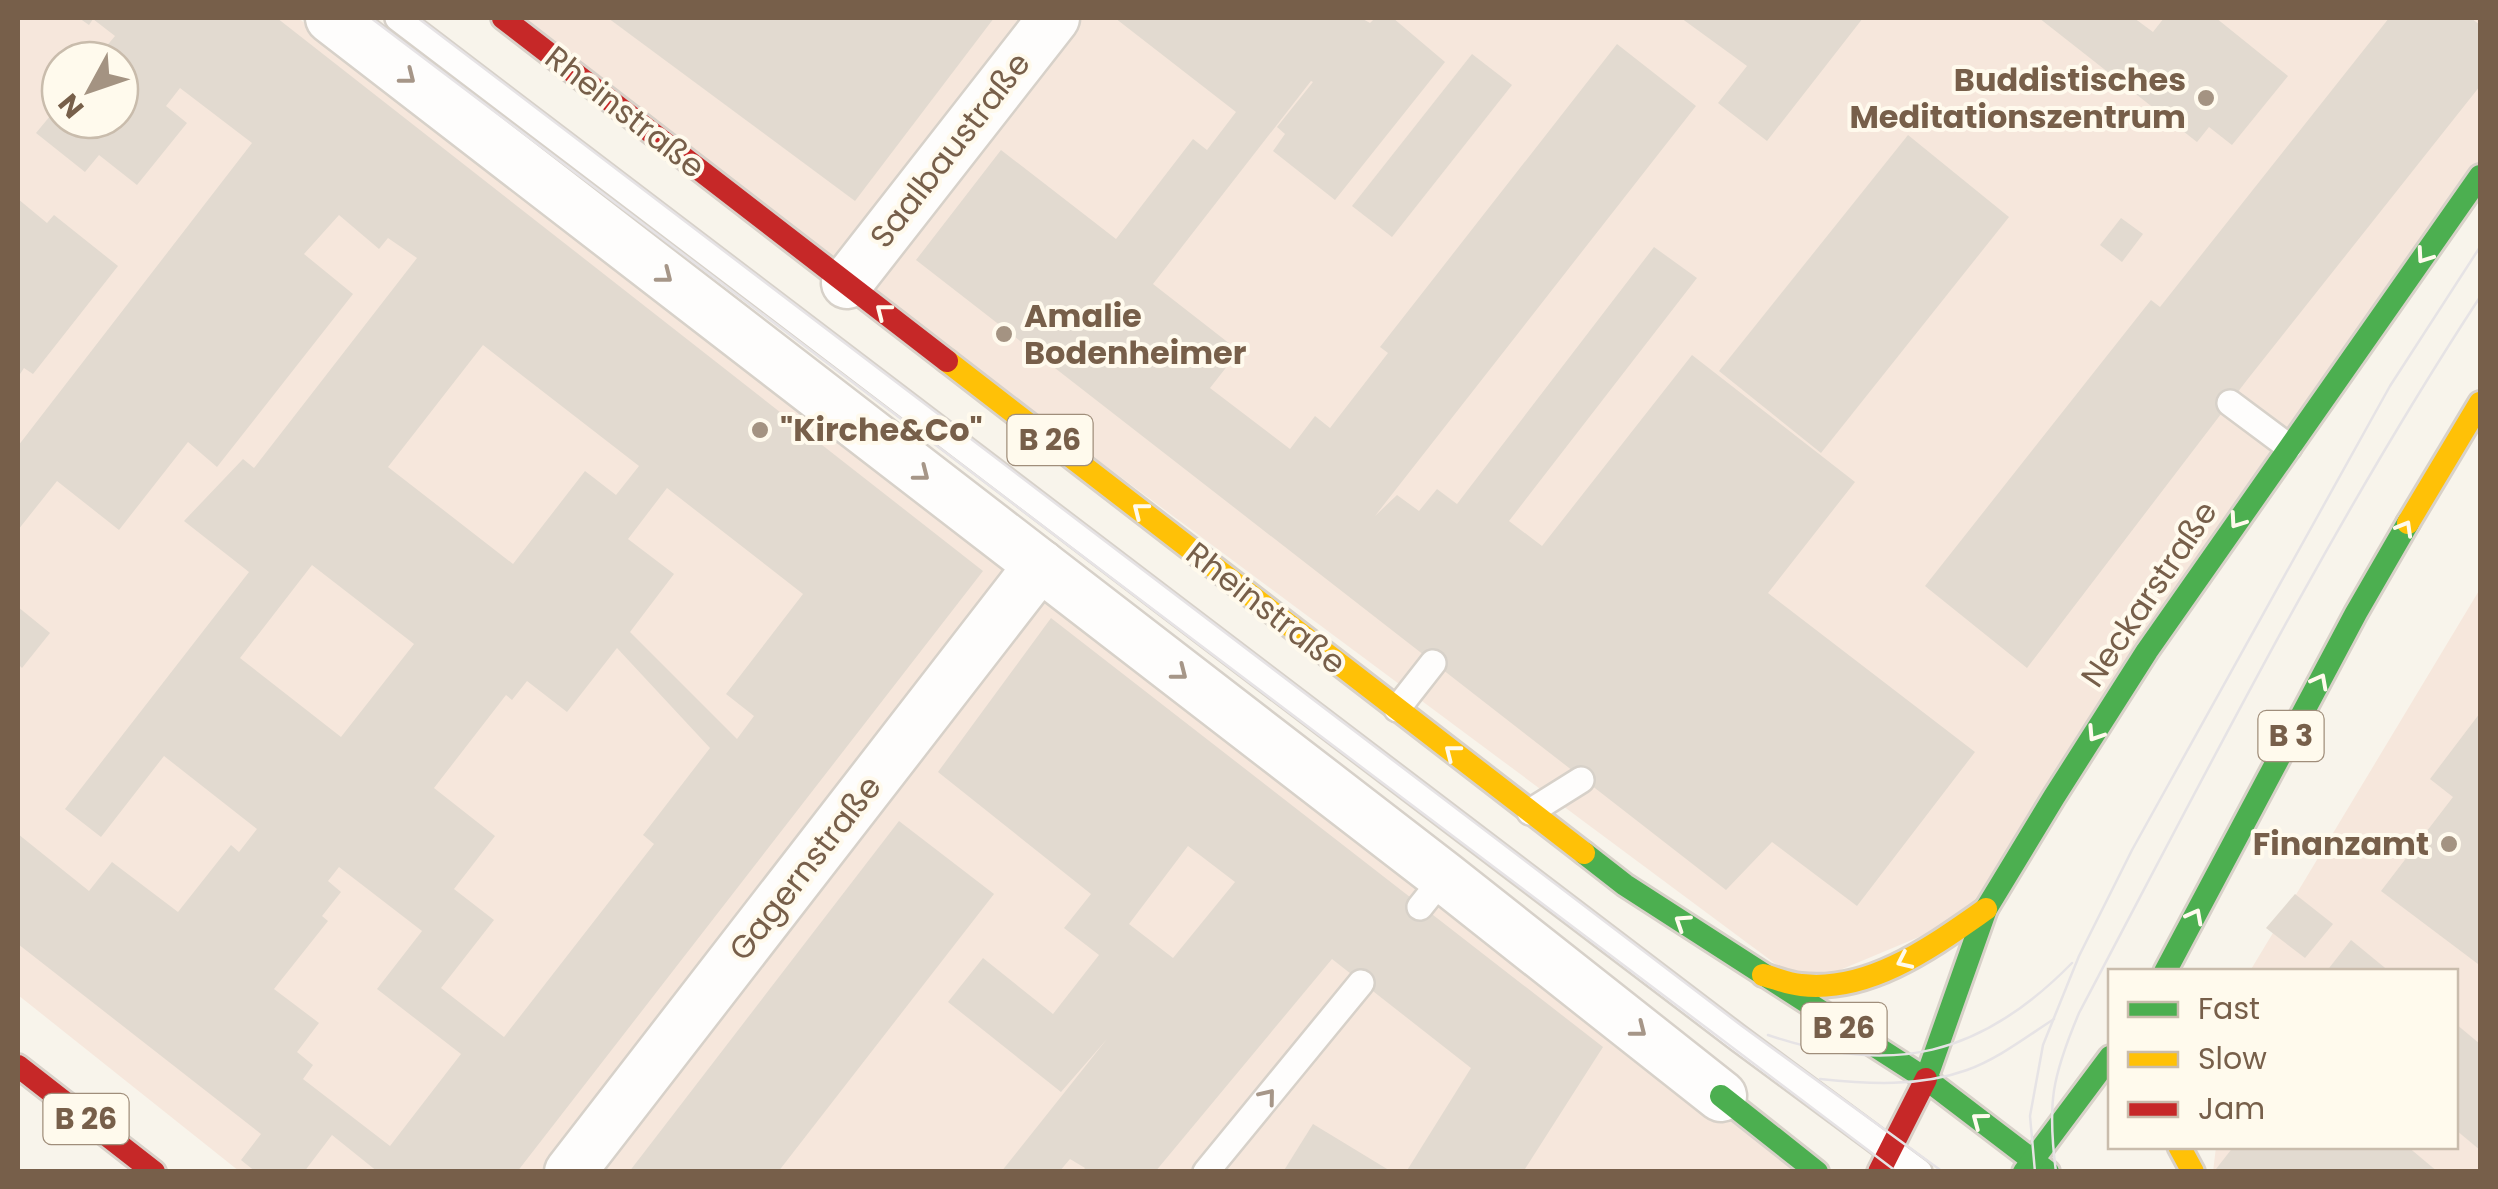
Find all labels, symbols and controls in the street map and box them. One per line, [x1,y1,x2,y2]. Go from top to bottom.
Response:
street label: Rheinstraße [536,35,715,188]
north arrow [40,40,140,140]
street label: Saalbaustraße [859,42,1040,257]
place label: Buddistisches Meditationszentrum [1849,57,2186,139]
one-way arrow [397,65,415,83]
text: N [50,85,93,126]
marker: Buddistisches Meditationszentrum [2195,87,2217,109]
one-way arrow [2418,244,2437,263]
one-way arrow [654,264,672,281]
place label: Amalie Bodenheimer [1024,293,1247,375]
one-way arrow [876,306,894,323]
marker: Amalie Bodenheimer [993,323,1015,345]
place label: "Kirche&Co" [780,407,983,452]
road number: B 26 [1008,415,1092,465]
marker: "Kirche&Co" [749,419,771,441]
one-way arrow [911,462,929,480]
street label: Neckarstraße [2070,492,2227,696]
one-way arrow [1133,505,1151,522]
one-way arrow [2231,510,2249,529]
one-way arrow [2393,521,2412,539]
street label: Rheinstraße [1177,531,1356,684]
one-way arrow [1168,661,1186,678]
one-way arrow [2308,673,2327,691]
road number: B 3 [2258,711,2324,761]
one-way arrow [2088,723,2107,741]
one-way arrow [1446,747,1464,764]
street label: Gagernstraße [718,766,891,970]
place label: Finanzamt [2253,821,2429,866]
marker: Finanzamt [2438,833,2460,855]
one-way arrow [2183,908,2202,926]
one-way arrow [1674,915,1692,934]
one-way arrow [1896,948,1914,968]
legend [2108,969,2458,1149]
text: Fast [2198,987,2260,1030]
road number: B 26 [1802,1003,1886,1053]
one-way arrow [1628,1018,1646,1035]
text: Slow [2198,1037,2267,1080]
text: Jam [2198,1087,2265,1130]
one-way arrow [1256,1090,1274,1108]
road number: B 26 [44,1094,128,1144]
one-way arrow [1973,1114,1991,1131]

